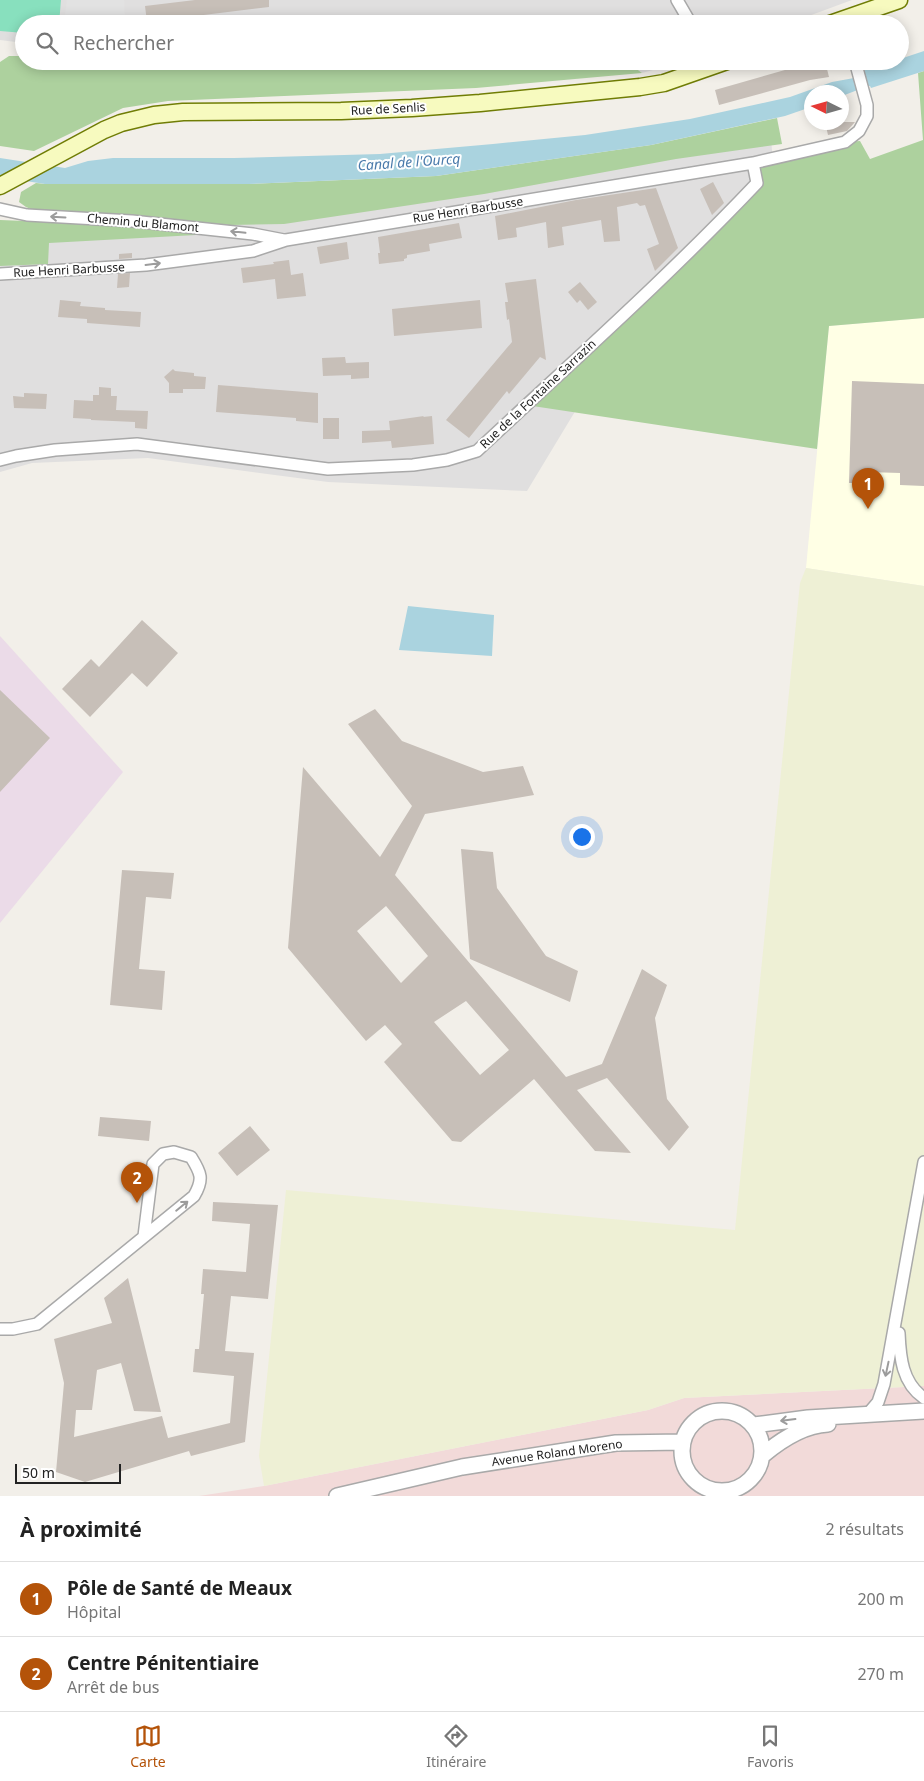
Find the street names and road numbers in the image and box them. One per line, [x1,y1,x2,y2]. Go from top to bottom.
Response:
street label: Rue de Senlis [350,98,426,119]
street label: Rue Henri Barbusse [411,192,525,227]
street label: Chemin du Blamont [86,209,200,236]
street label: Rue Henri Barbusse [13,258,125,281]
street label: Rue de la Fontaine Sarrazin [476,335,599,452]
street label: Avenue Roland Moreno [490,1435,623,1470]

